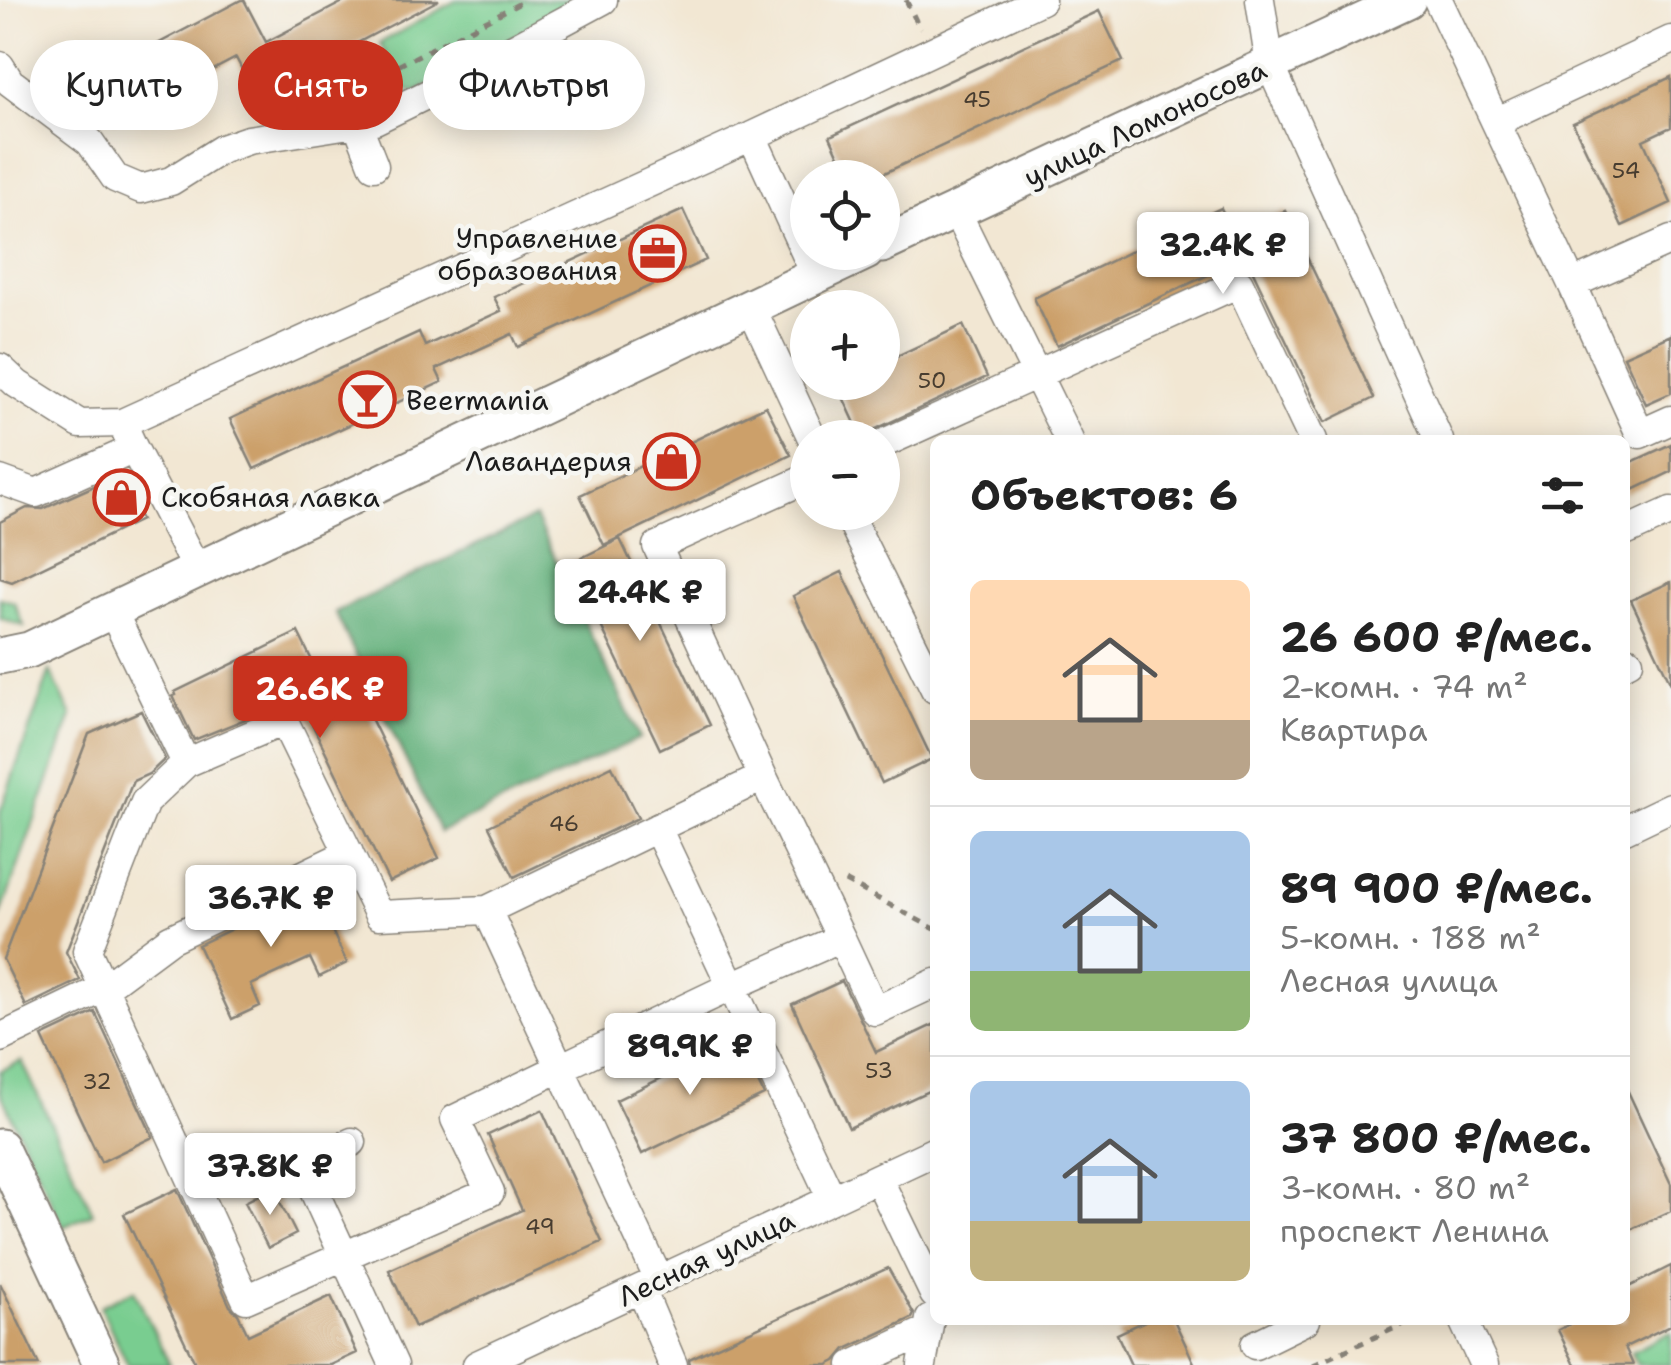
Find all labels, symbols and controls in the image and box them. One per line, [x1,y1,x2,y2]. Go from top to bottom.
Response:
chip: Купить [30,40,218,130]
chip: Снять [238,40,403,130]
chip: Фильтры [423,40,645,130]
street label: улица Ломоносова [1017,50,1273,196]
house number: 45 [963,85,991,114]
house number: 54 [1612,156,1640,185]
map controls [790,160,900,530]
button: locate [790,160,900,270]
pin: 32.4K ₽ [1131,212,1315,297]
place label: Управление образования [437,219,618,289]
text: 32.4K ₽ [1159,223,1287,266]
office icon: Управление образования [627,224,687,284]
button: + [790,290,900,400]
house number: 50 [918,366,946,395]
bar icon: Beermania [337,370,397,430]
place label: Beermania [406,381,549,419]
button: − [790,420,900,530]
shop icon: Лавандерия [641,431,701,491]
place label: Лавандерия [465,442,632,480]
shop icon: Скобяная лавка [92,467,152,527]
text: Объектов: 6 [970,467,1238,523]
icon: filters [1535,468,1590,523]
place label: Скобяная лавка [161,478,380,516]
pin: 24.4K ₽ [548,559,732,644]
text: 24.4K ₽ [577,570,703,613]
text: 26 600 ₽/мес. [1280,609,1593,665]
icon: home [1050,620,1170,740]
pin: 26.6K ₽ [228,656,412,741]
text: 2-комн. · 74 m² [1280,665,1528,708]
text: 26.6K ₽ [255,667,385,710]
text: Квартира [1280,708,1428,751]
house number: 46 [549,809,579,838]
text: 89 900 ₽/мес. [1280,860,1593,916]
pin: 36.7K ₽ [179,865,363,950]
icon: home [1050,871,1170,991]
text: 36.7K ₽ [207,876,335,919]
text: 5-комн. · 188 m² [1280,916,1541,959]
text: Лесная улица [1280,959,1498,1002]
pin: 89.9K ₽ [598,1013,782,1098]
text: 89.9K ₽ [627,1024,753,1067]
house number: 53 [865,1056,893,1085]
house number: 32 [82,1067,112,1096]
text: 37 800 ₽/мес. [1280,1110,1592,1166]
icon: home [1050,1121,1170,1241]
pin: 37.8K ₽ [178,1133,362,1218]
text: 37.8K ₽ [206,1144,334,1187]
text: 3-комн. · 80 m² [1280,1166,1530,1209]
street label: Лесная улица [612,1200,800,1316]
text: проспект Ленина [1280,1209,1549,1252]
house number: 49 [525,1212,555,1241]

